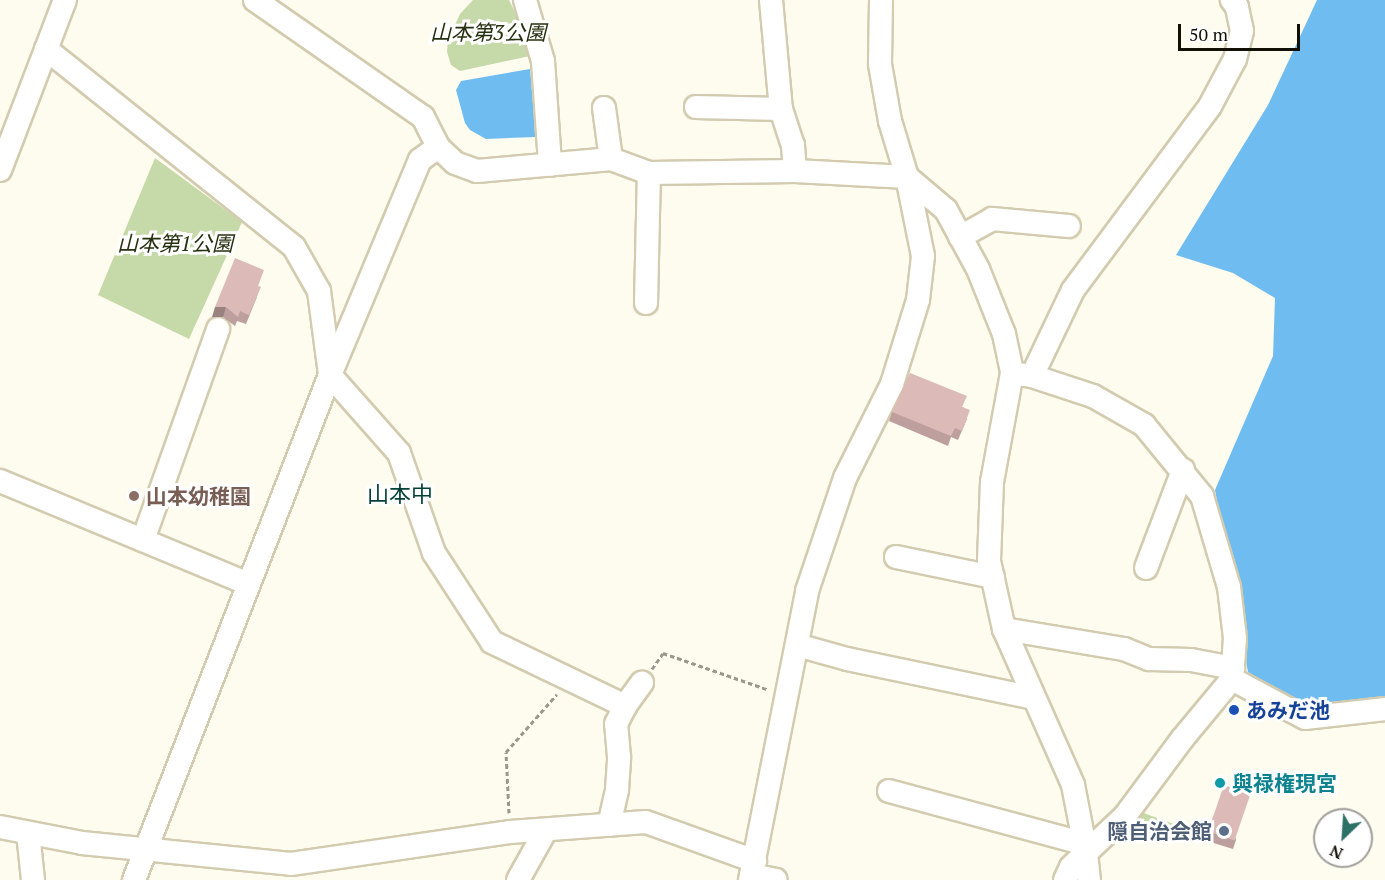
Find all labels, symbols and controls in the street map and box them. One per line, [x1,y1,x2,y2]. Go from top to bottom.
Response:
scale bar [1181,12,1302,50]
park label: 山本第3公園 [430,19,546,45]
text: 50 m [1189,22,1228,46]
park label: 山本第1公園 [117,230,233,256]
district label: 山本中 [367,481,433,507]
place label: 山本幼稚園 [146,483,251,509]
marker: 山本幼稚園 [127,489,141,503]
place label: あみだ池 [1246,697,1330,723]
marker: あみだ池 [1227,703,1241,717]
place label: 與禄権現宮 [1232,770,1337,796]
marker: 與禄権現宮 [1213,776,1227,790]
north arrow [1313,808,1373,868]
place label: 隠自治会館 [1107,818,1212,844]
marker: 隠自治会館 [1217,824,1231,838]
text: N [1326,840,1346,865]

